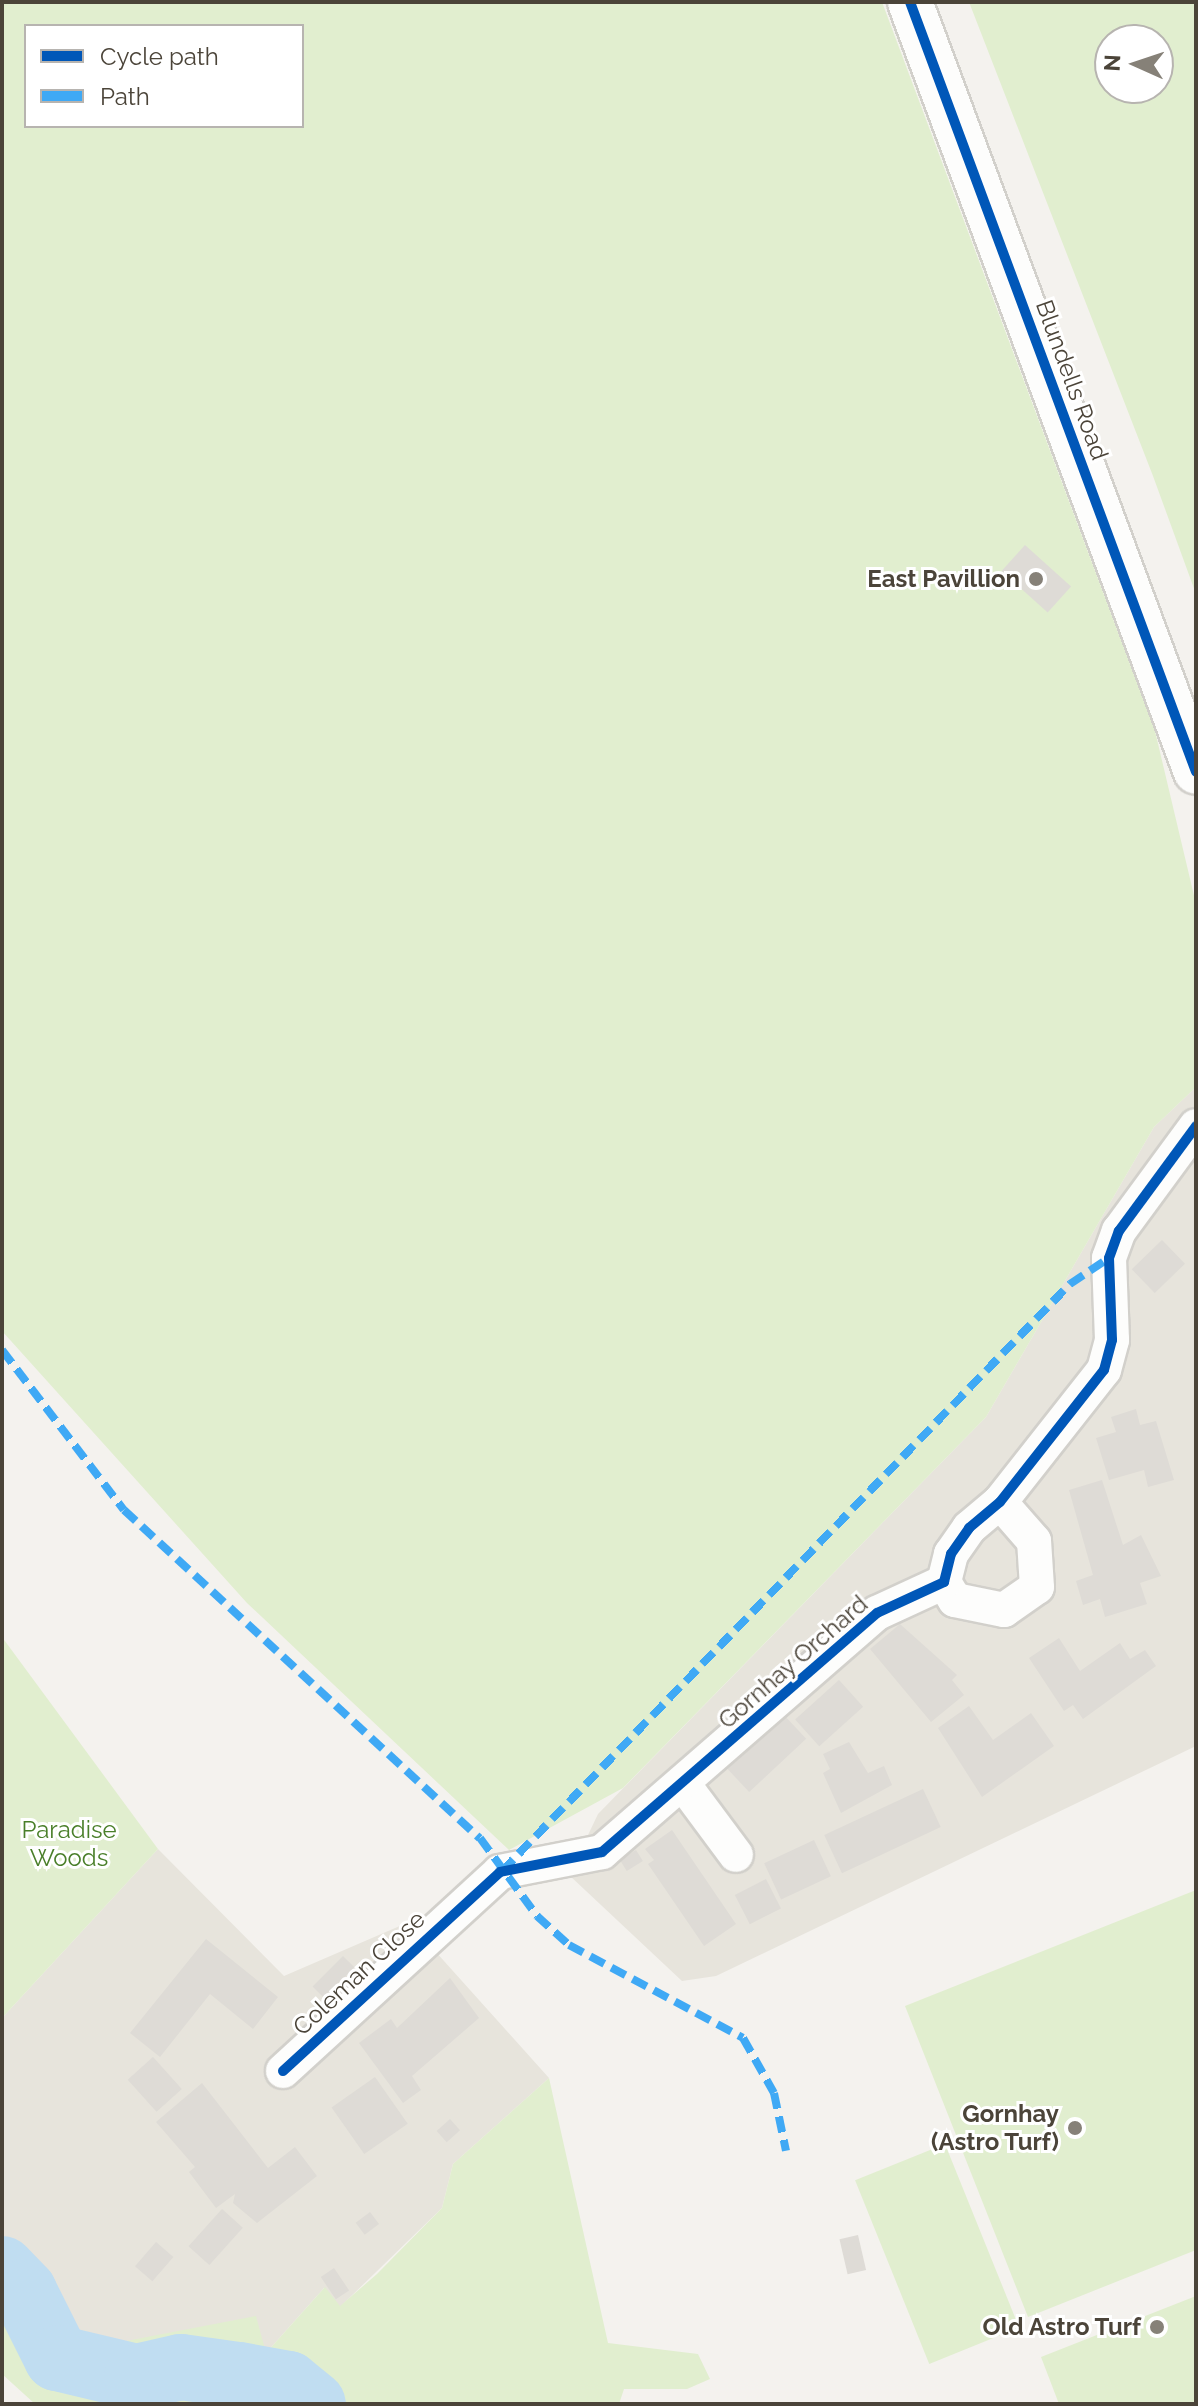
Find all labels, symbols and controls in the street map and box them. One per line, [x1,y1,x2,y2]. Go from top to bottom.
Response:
legend [24,24,304,128]
north arrow [1094,24,1174,104]
text: Cycle path [100,42,219,71]
text: N [1099,54,1125,72]
text: Path [100,82,150,111]
street label: Blundells Road [1030,296,1114,464]
place label: East Pavillion [867,565,1020,593]
marker: East Pavillion [1027,570,1045,588]
street label: Gornhay Orchard [712,1589,874,1735]
park label: Paradise Woods [21,1816,117,1872]
street label: Coleman Close [287,1905,431,2041]
place label: Gornhay (Astro Turf) [930,2100,1059,2156]
marker: Gornhay (Astro Turf) [1066,2119,1084,2137]
place label: Old Astro Turf [981,2313,1141,2341]
marker: Old Astro Turf [1148,2318,1166,2336]

